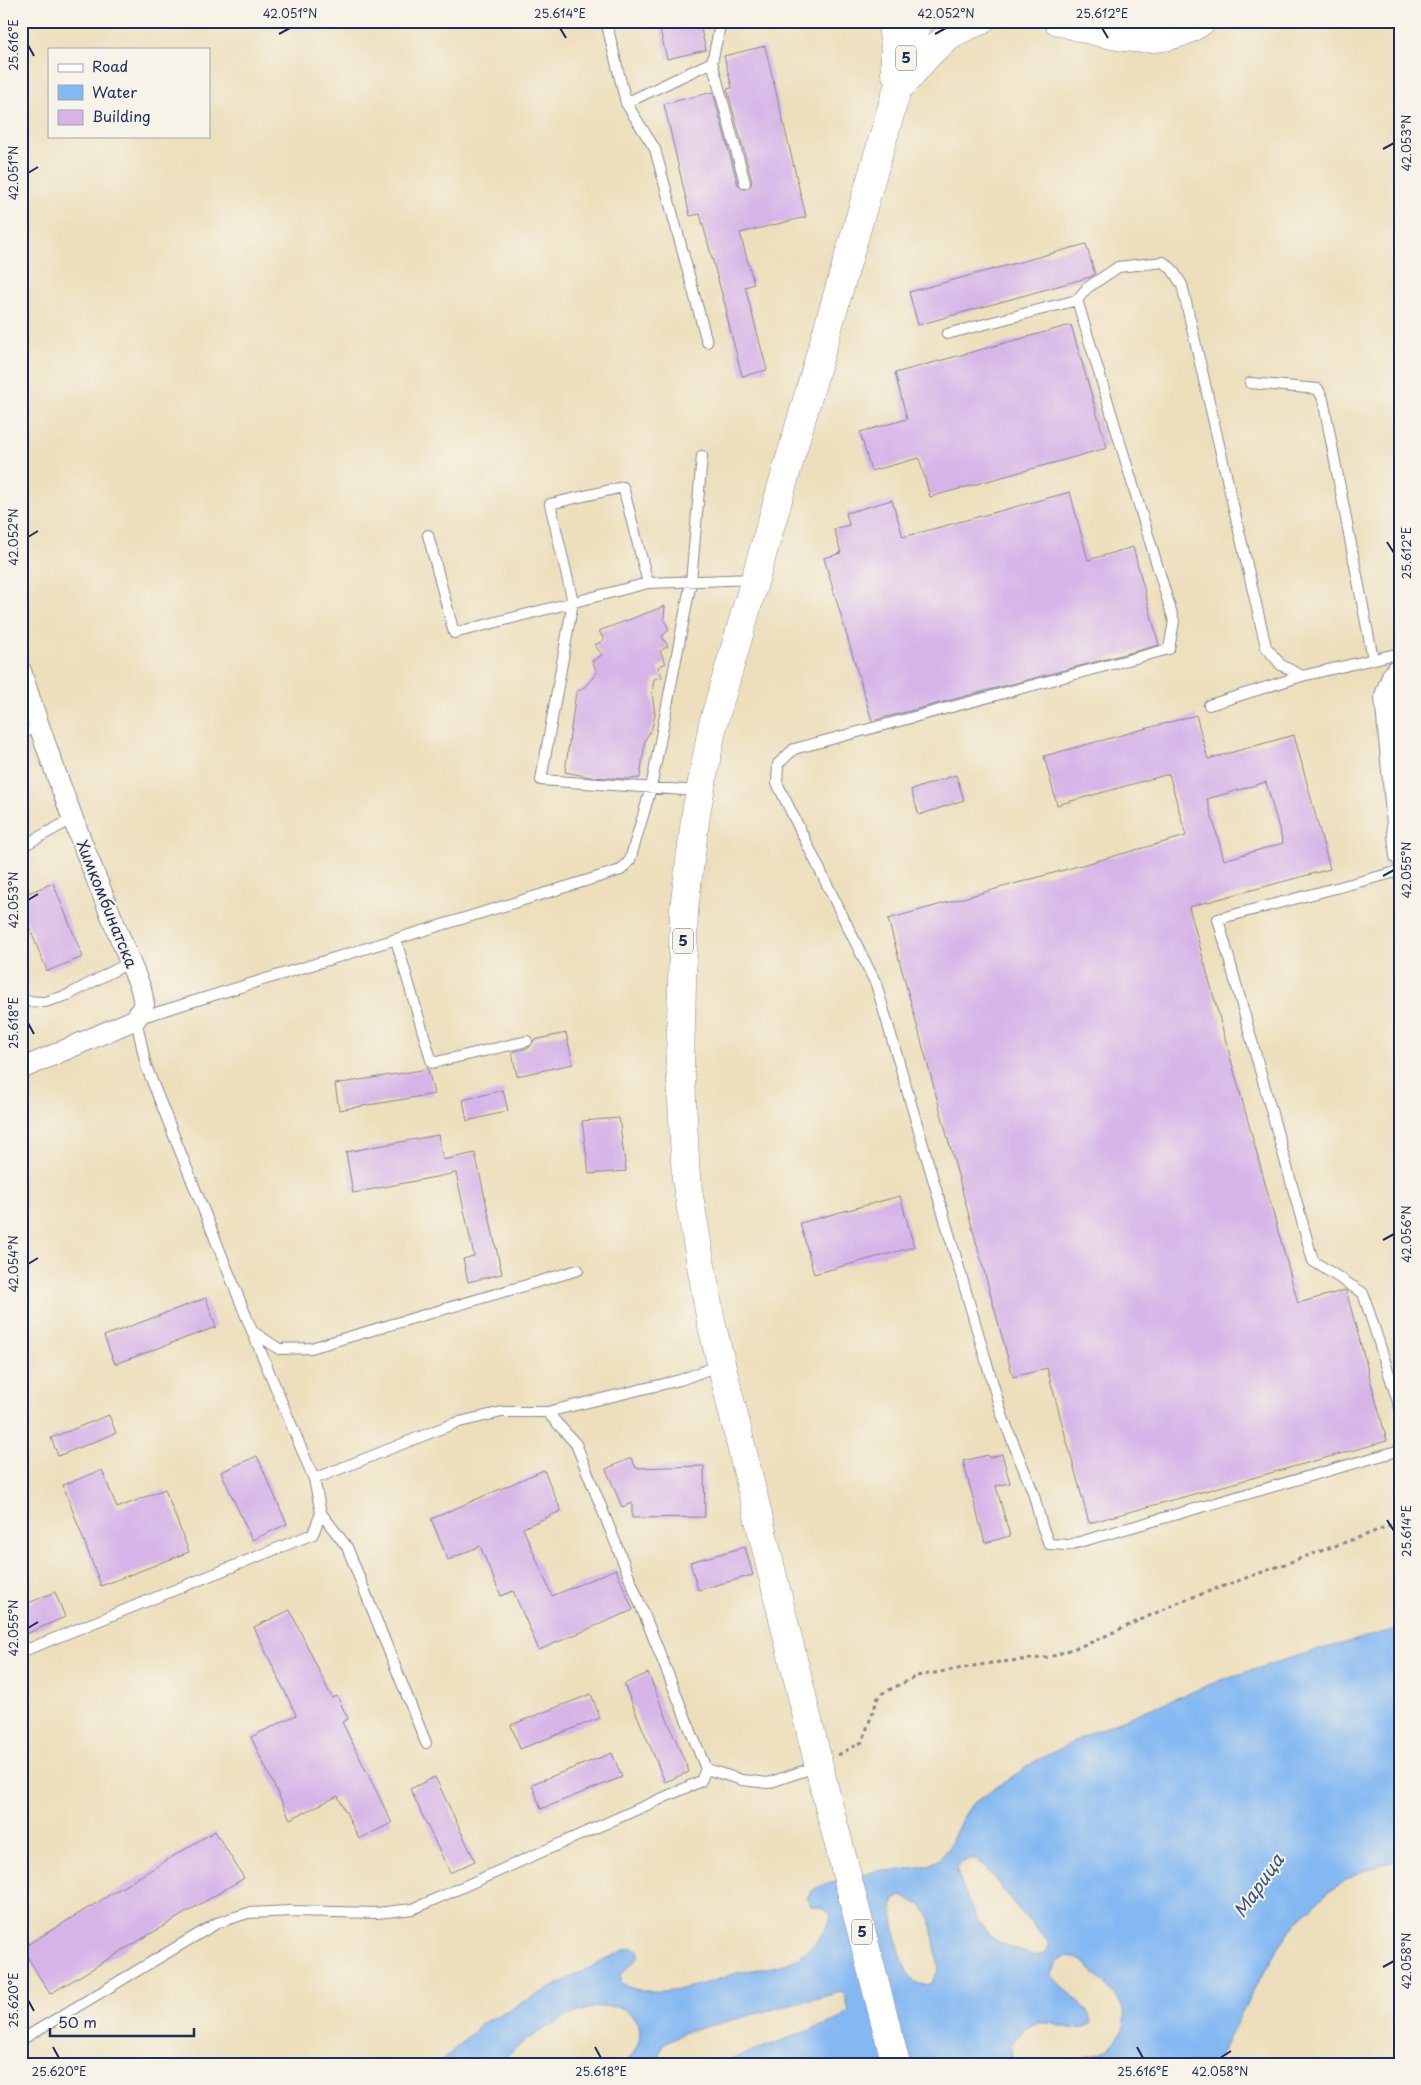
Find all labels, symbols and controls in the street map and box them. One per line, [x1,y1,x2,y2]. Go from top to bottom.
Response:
text: 42.051°N [263,4,317,22]
text: 25.614°E [534,4,586,22]
text: 42.052°N [917,4,975,22]
text: 25.612°E [1076,4,1128,22]
text: 25.616°E [4,19,22,71]
road number: 5 [896,46,916,70]
legend [48,48,210,138]
text: Road [92,54,128,77]
text: Water [92,80,137,103]
text: Building [92,104,151,127]
text: 42.053°N [1397,115,1415,171]
text: 42.051°N [4,146,22,200]
text: 42.052°N [4,508,22,566]
text: 25.612°E [1397,527,1415,579]
street label: Химкомбинатска [71,836,145,971]
text: 42.055°N [1397,842,1415,898]
text: 42.053°N [4,872,22,928]
road number: 5 [673,928,693,954]
text: 25.618°E [4,997,22,1049]
text: 42.056°N [1397,1205,1415,1263]
text: 42.054°N [4,1235,22,1293]
text: 25.614°E [1397,1505,1415,1557]
text: 42.055°N [4,1600,22,1656]
water label: Марица [1226,1847,1290,1923]
road number: 5 [852,1920,872,1944]
text: 42.058°N [1397,1933,1415,1989]
text: 25.620°E [4,1973,22,2027]
scale bar [50,2005,194,2037]
text: 50 m [58,2010,97,2033]
text: 25.620°E [32,2062,86,2080]
text: 25.618°E [575,2062,627,2080]
text: 25.616°E [1117,2062,1169,2080]
text: 42.058°N [1192,2062,1248,2080]

